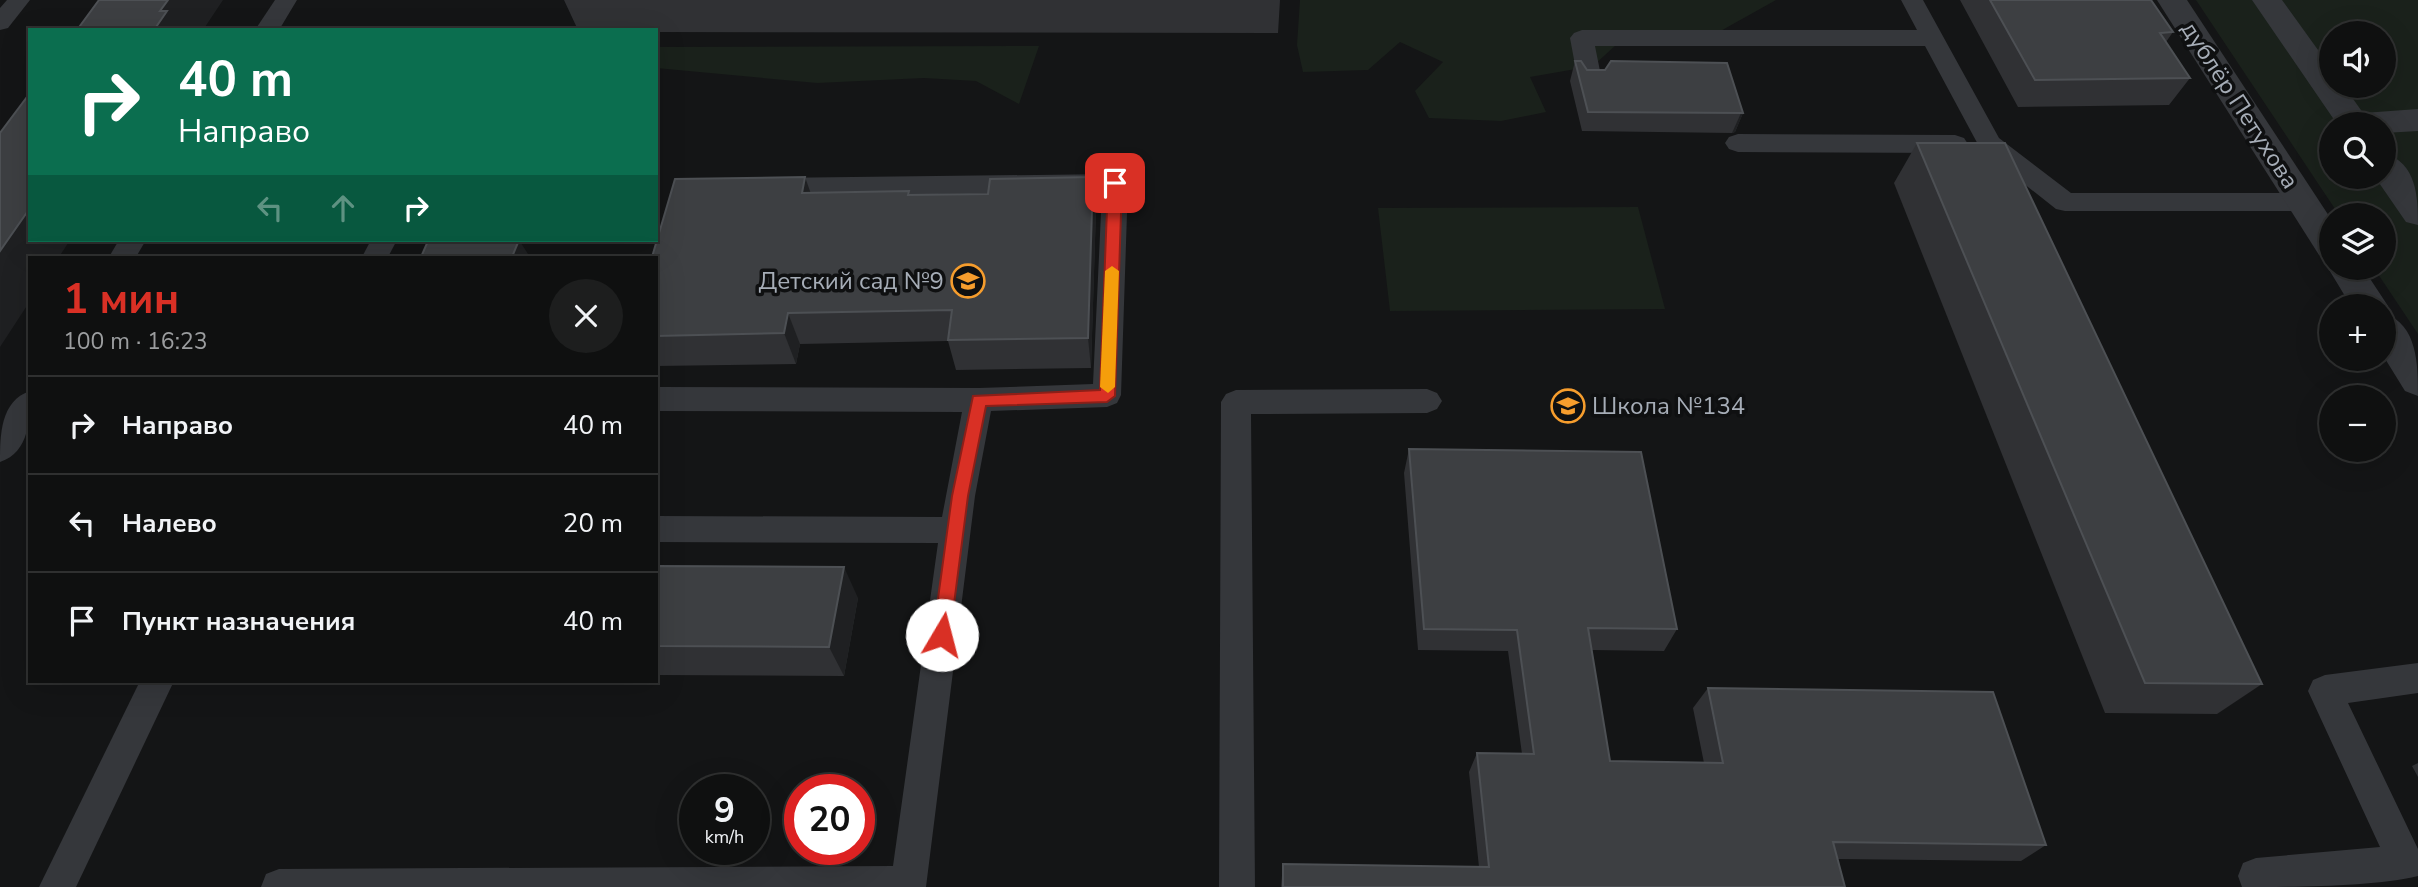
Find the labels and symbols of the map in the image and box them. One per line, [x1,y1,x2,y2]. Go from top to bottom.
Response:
street label: дублёр Петухова [2174,15,2306,195]
pin [1085,153,1145,213]
school or university icon: Детский сад №9 [949,262,987,300]
place label: Детский сад №9 [759,265,944,297]
school or university icon: Школа №134 [1549,387,1587,425]
place label: Школа №134 [1592,390,1745,422]
position arrow [905,598,979,672]
speed limit sign: 20 [784,774,875,865]

